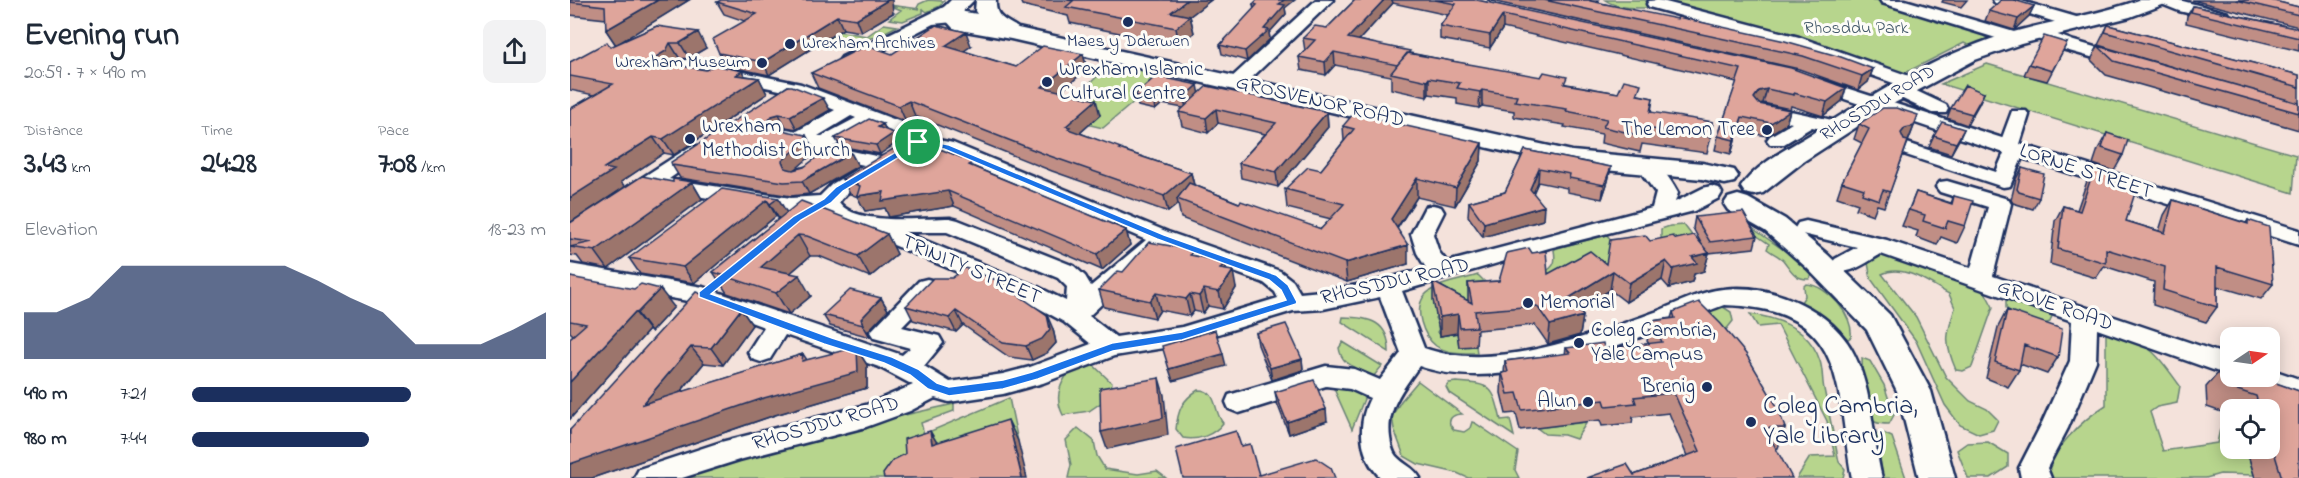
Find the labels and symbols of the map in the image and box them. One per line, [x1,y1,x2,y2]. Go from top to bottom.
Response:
marker: Maes y Dderwen [1121,15,1135,29]
park label: Rhosddu Park [1804,16,1908,42]
place label: Maes y Dderwen [1067,29,1189,55]
place label: Wrexham Archives [802,31,936,57]
marker: Wrexham Archives [783,37,797,51]
place label: Wrexham Museum [615,50,750,76]
place label: Wrexham Islamic Cultural Centre [1059,55,1204,109]
marker: Wrexham Museum [755,56,769,70]
street label: RHOSDDU ROAD [1816,59,1940,149]
street label: GROSVENOR ROAD [1233,68,1407,136]
marker: Wrexham Islamic Cultural Centre [1040,75,1054,89]
place label: Wrexham Methodist Church [702,112,850,166]
place label: The Lemon Tree [1621,115,1756,145]
pin [892,116,943,167]
marker: The Lemon Tree [1760,123,1774,137]
marker: Wrexham Methodist Church [683,132,697,146]
street label: LORNE STREET [2015,136,2157,208]
street label: TRINITY STREET [896,227,1046,313]
street label: RHOSDDU ROAD [1318,250,1472,314]
street label: GROVE ROAD [1993,272,2117,340]
place label: Memorial [1540,288,1615,318]
marker: Memorial [1521,296,1535,310]
place label: Coleg Cambria, Yale Campus [1591,316,1716,370]
north arrow [2220,327,2280,387]
marker: Coleg Cambria, Yale Campus [1572,336,1586,350]
place label: Brenig [1640,372,1695,404]
marker: Brenig [1700,380,1714,394]
place label: Alun [1537,387,1576,417]
place label: Coleg Cambria, Yale Library [1763,388,1918,456]
street label: RHOSDDU ROAD [749,389,903,459]
marker: Alun [1581,395,1595,409]
marker: Coleg Cambria, Yale Library [1744,415,1758,429]

